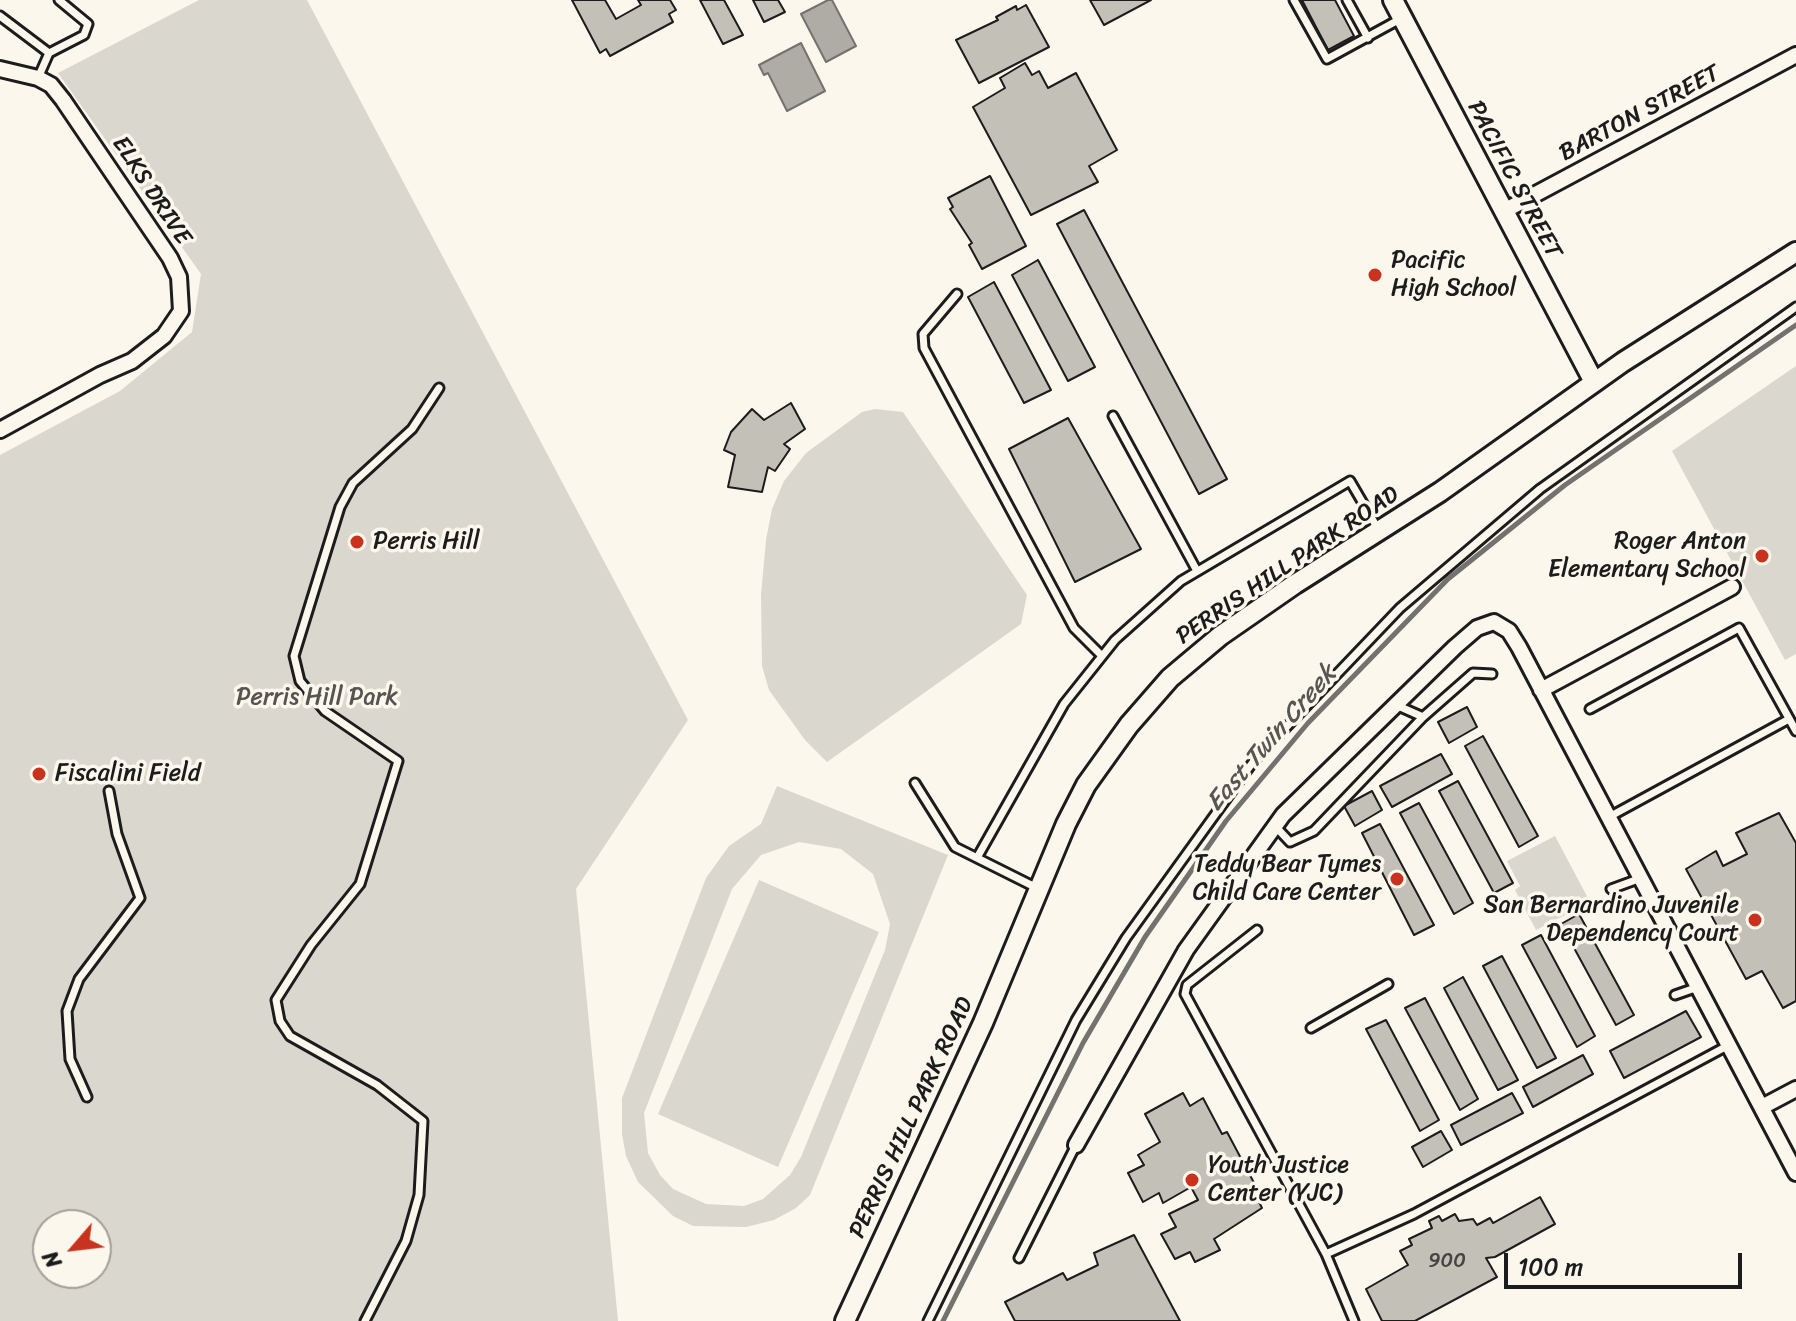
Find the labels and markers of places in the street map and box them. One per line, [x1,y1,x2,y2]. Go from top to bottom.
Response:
place label: Pacific High School [1391,247,1516,303]
marker: Pacific High School [1366,266,1384,284]
place label: Perris Hill [373,528,480,556]
place label: Roger Anton Elementary School [1548,528,1746,584]
marker: Perris Hill [348,533,366,551]
marker: Roger Anton Elementary School [1753,547,1771,565]
place label: Fiscalini Field [55,760,201,788]
marker: Fiscalini Field [30,765,48,783]
place label: Teddy Bear Tymes Child Care Center [1193,851,1381,907]
marker: Teddy Bear Tymes Child Care Center [1388,870,1406,888]
place label: San Bernardino Juvenile Dependency Court [1484,892,1739,948]
marker: San Bernardino Juvenile Dependency Court [1746,911,1764,929]
place label: Youth Justice Center (YJC) [1208,1152,1349,1208]
marker: Youth Justice Center (YJC) [1183,1171,1201,1189]

